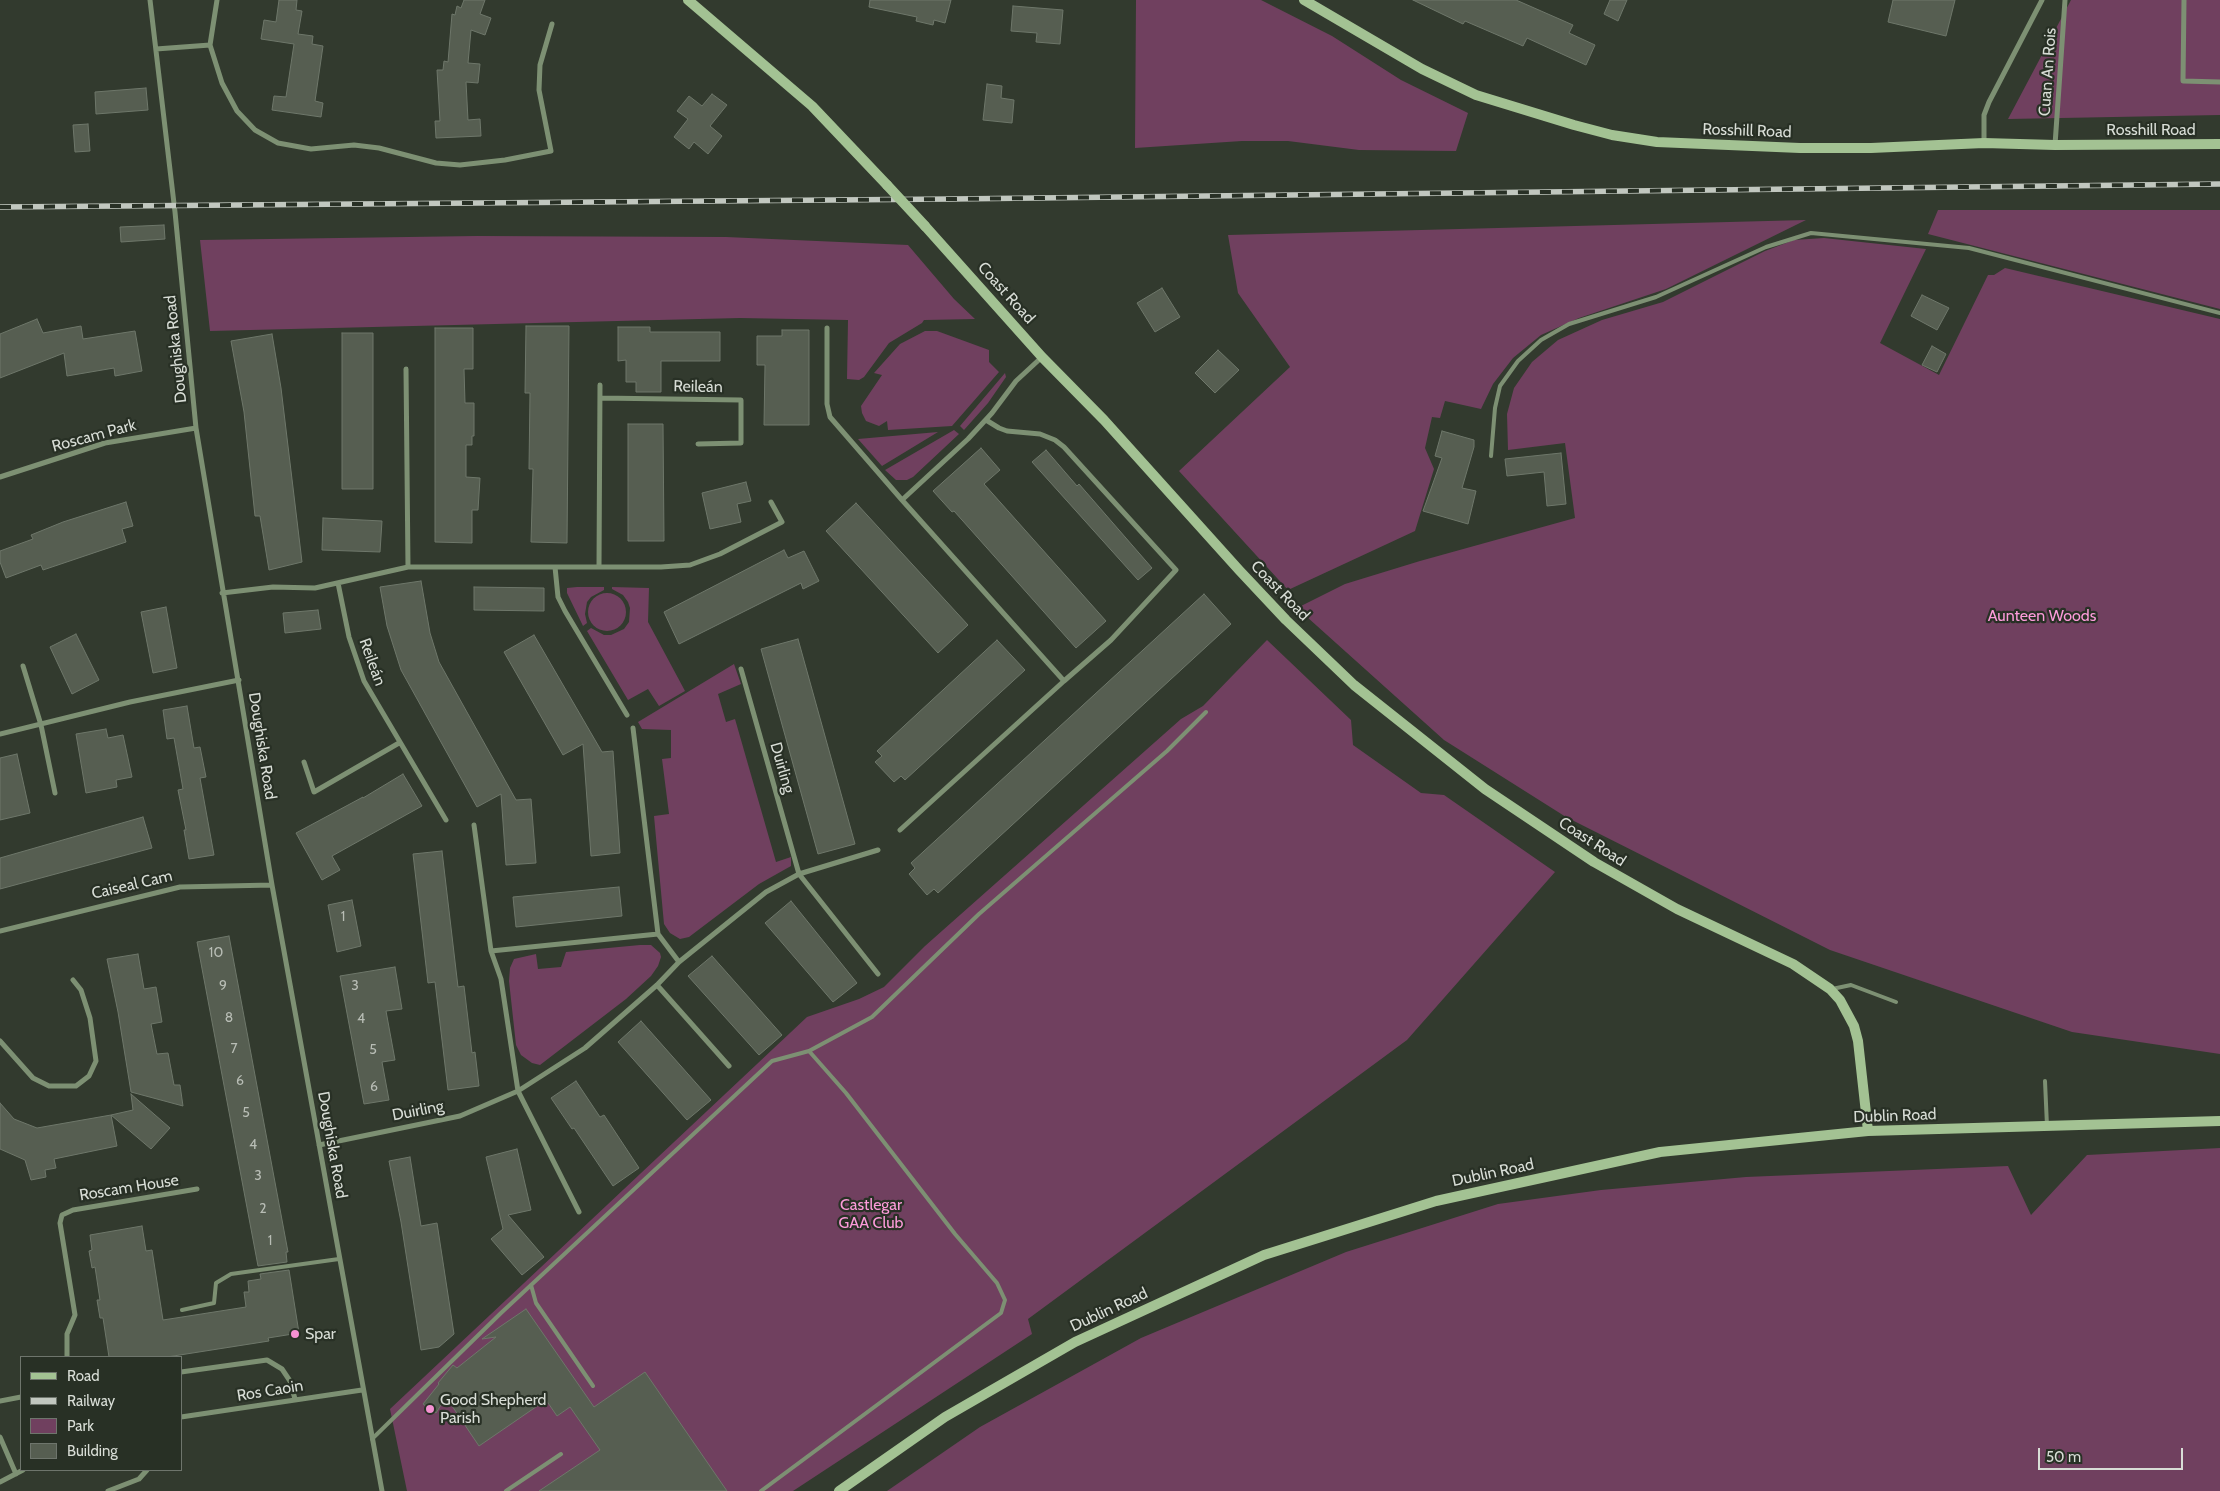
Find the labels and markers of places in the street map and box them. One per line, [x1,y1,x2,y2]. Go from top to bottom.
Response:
place label: Spar [305,1324,336,1344]
marker: Spar [289,1328,301,1340]
place label: Good Shepherd Parish [440,1390,546,1428]
marker: Good Shepherd Parish [424,1403,436,1415]

